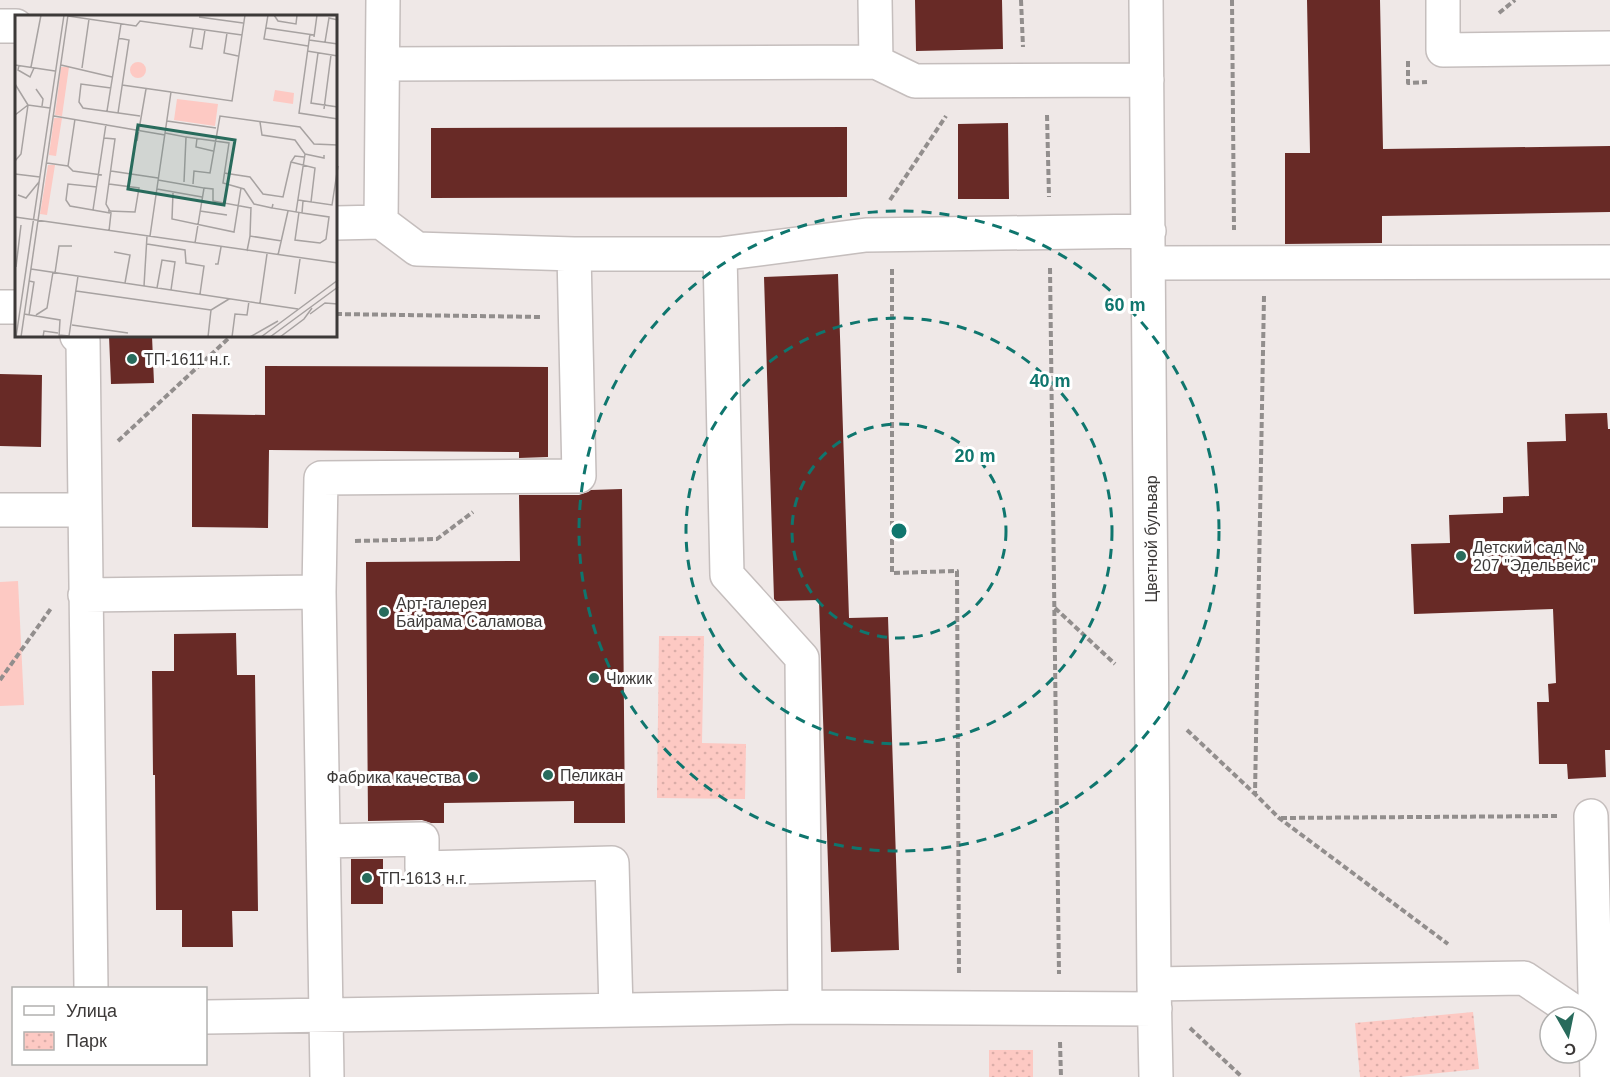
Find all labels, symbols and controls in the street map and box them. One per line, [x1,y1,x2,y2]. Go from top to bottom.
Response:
inset map [15,15,338,338]
text: 60 m [1104,295,1146,315]
place label: ТП-1611 н.г. [144,351,231,368]
marker: ТП-1611 н.г. [125,352,139,366]
text: 40 m [1029,371,1071,391]
text: 20 m [954,446,996,466]
street label: Цветной бульвар [1143,475,1160,603]
centre of rings [889,521,909,541]
place label: Детский сад № 207 "Эдельвейс" [1473,539,1596,574]
marker: Детский сад № 207 "Эдельвейс" [1454,549,1468,563]
place label: Арт-галерея Байрама Саламова [396,595,543,630]
marker: Арт-галерея Байрама Саламова [377,605,391,619]
place label: Чижик [606,670,653,687]
marker: Чижик [587,671,601,685]
place label: Пеликан [560,767,623,784]
marker: Пеликан [541,768,555,782]
place label: Фабрика качества [327,769,461,786]
marker: Фабрика качества [466,770,480,784]
place label: ТП-1613 н.г. [379,870,467,887]
marker: ТП-1613 н.г. [360,871,374,885]
legend [12,987,207,1065]
text: Улица [66,1001,118,1021]
north arrow [1538,1005,1598,1065]
text: Парк [66,1031,107,1051]
text: С [1563,1040,1577,1059]

